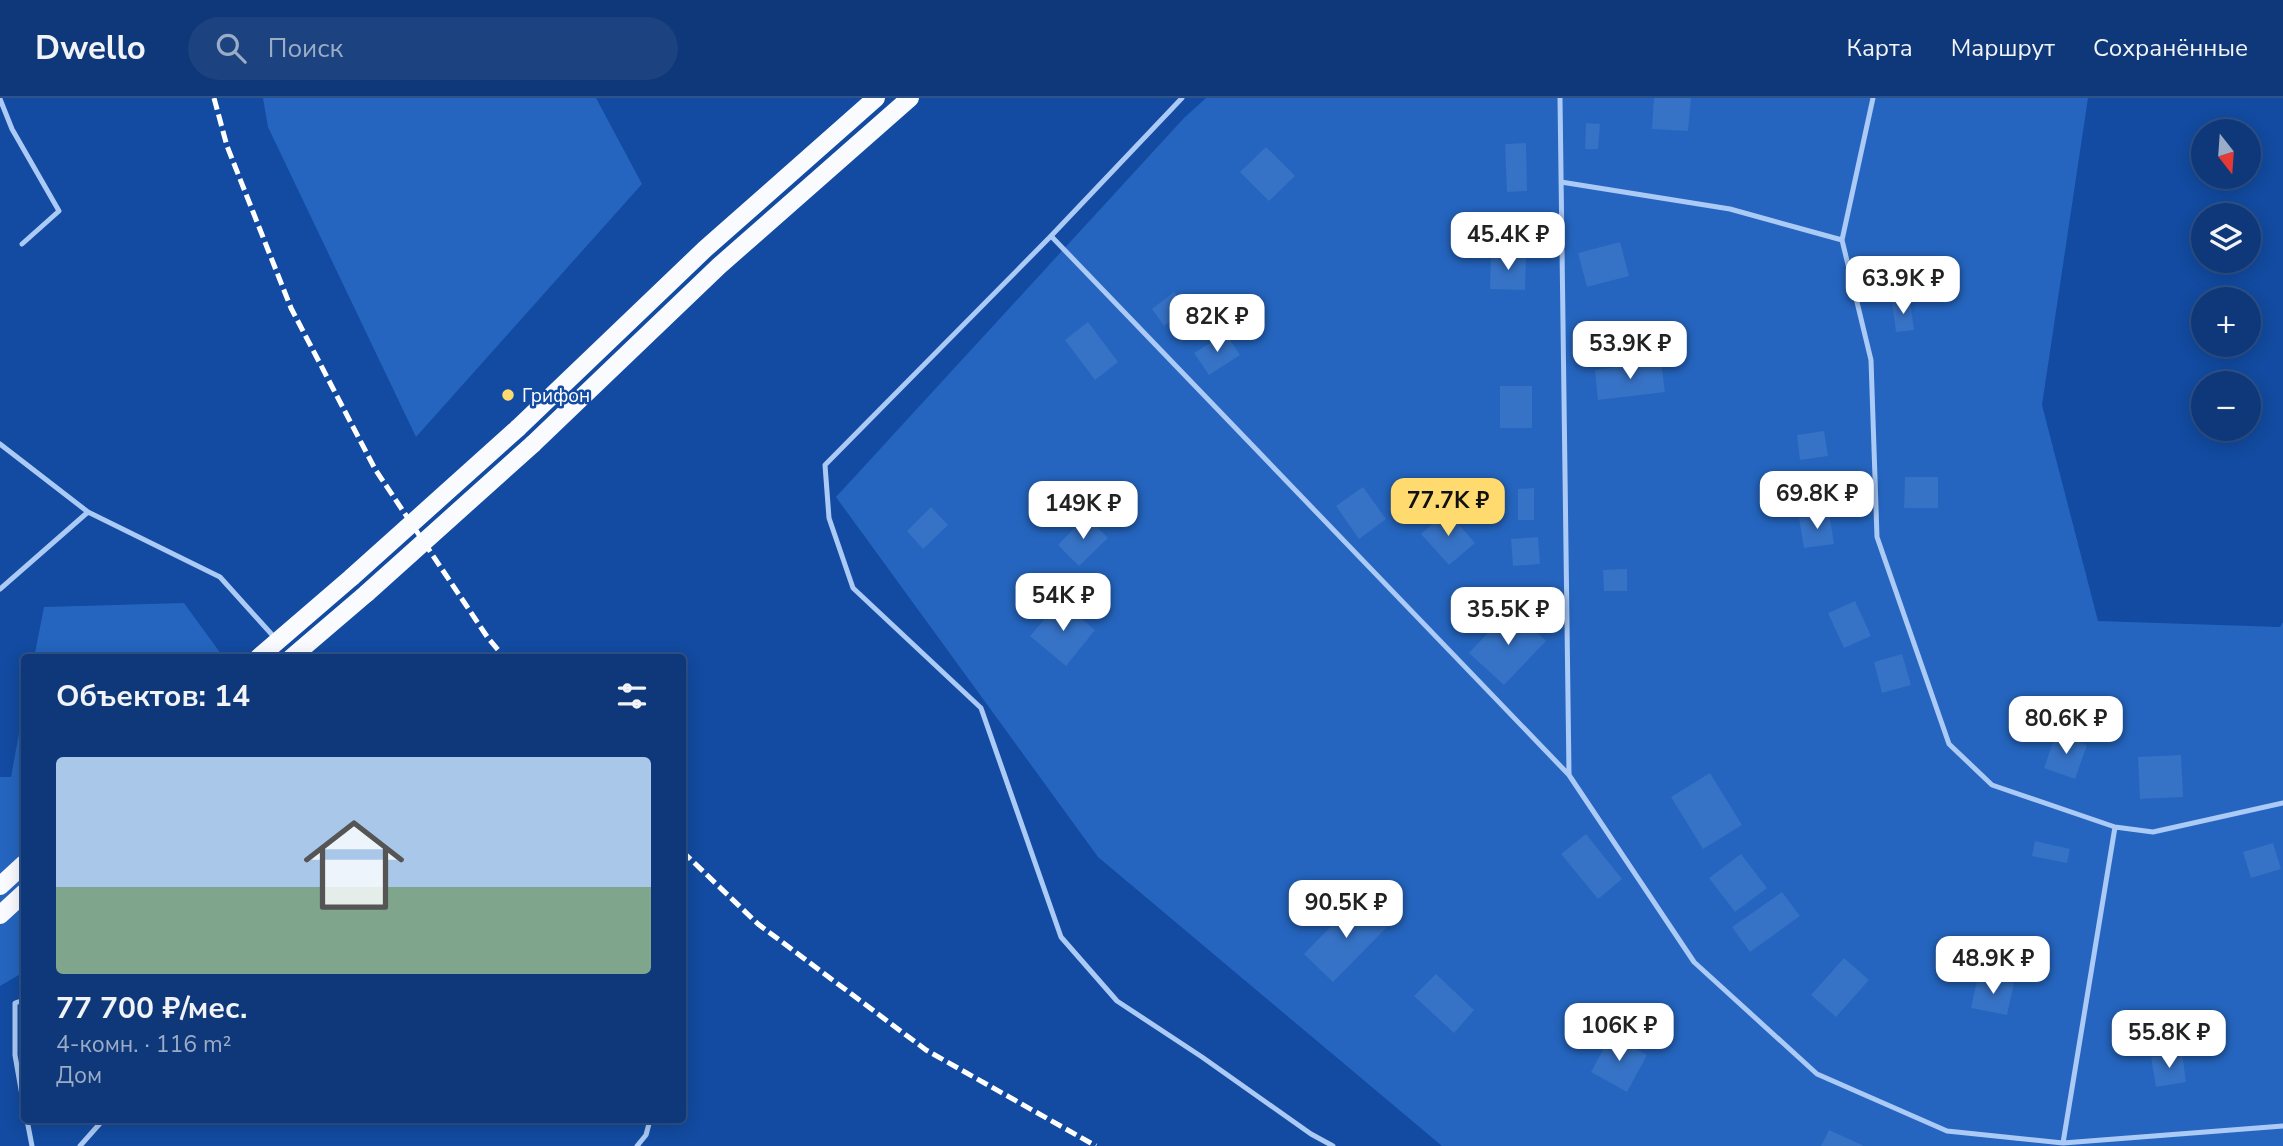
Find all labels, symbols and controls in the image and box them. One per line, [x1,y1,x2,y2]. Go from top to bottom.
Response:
search box [188,17,678,80]
text: Dwello [35,26,146,71]
icon: search [212,29,250,67]
text: Поиск [268,31,343,66]
text: Карта [1847,32,1913,64]
text: Маршрут [1951,32,2055,64]
text: Сохранённые [2093,32,2248,64]
north arrow [2191,119,2261,189]
map controls [2191,119,2261,441]
button: layers [2191,203,2261,273]
pin: 45.4K ₽ [1443,212,1573,272]
text: 45.4K ₽ [1467,219,1549,250]
pin: 63.9K ₽ [1838,256,1968,316]
text: 63.9K ₽ [1862,263,1944,294]
button: + [2191,287,2261,357]
pin: 82K ₽ [1168,294,1266,354]
text: 82K ₽ [1186,301,1248,332]
pin: 53.9K ₽ [1565,322,1695,381]
text: 53.9K ₽ [1589,328,1671,359]
button: − [2191,371,2261,441]
place label: Грифон [522,383,590,409]
marker: Грифон [500,387,516,403]
pin: 69.8K ₽ [1752,472,1882,531]
pin: 77.7K ₽ [1383,478,1513,538]
text: 69.8K ₽ [1776,478,1858,509]
pin: 149K ₽ [1026,482,1140,541]
text: 77.7K ₽ [1407,485,1489,516]
text: 149K ₽ [1045,488,1121,519]
pin: 54K ₽ [1014,574,1112,633]
text: 54K ₽ [1032,580,1094,611]
pin: 35.5K ₽ [1443,588,1573,647]
text: 35.5K ₽ [1467,594,1549,625]
text: Объектов: 14 [56,676,250,717]
icon: filters [613,677,651,715]
pin: 80.6K ₽ [2001,696,2131,756]
text: 80.6K ₽ [2025,703,2107,734]
icon: home [291,802,417,928]
pin: 90.5K ₽ [1281,880,1411,940]
text: 90.5K ₽ [1305,887,1387,918]
pin: 48.9K ₽ [1928,936,2058,996]
text: 48.9K ₽ [1952,943,2034,974]
text: 77 700 ₽/мес. [56,988,247,1029]
pin: 106K ₽ [1562,1004,1676,1063]
text: 106K ₽ [1581,1010,1657,1041]
pin: 55.8K ₽ [2104,1010,2234,1070]
text: 55.8K ₽ [2128,1017,2210,1048]
text: 4-комн. · 116 m² [56,1029,231,1060]
text: Дом [56,1060,102,1091]

